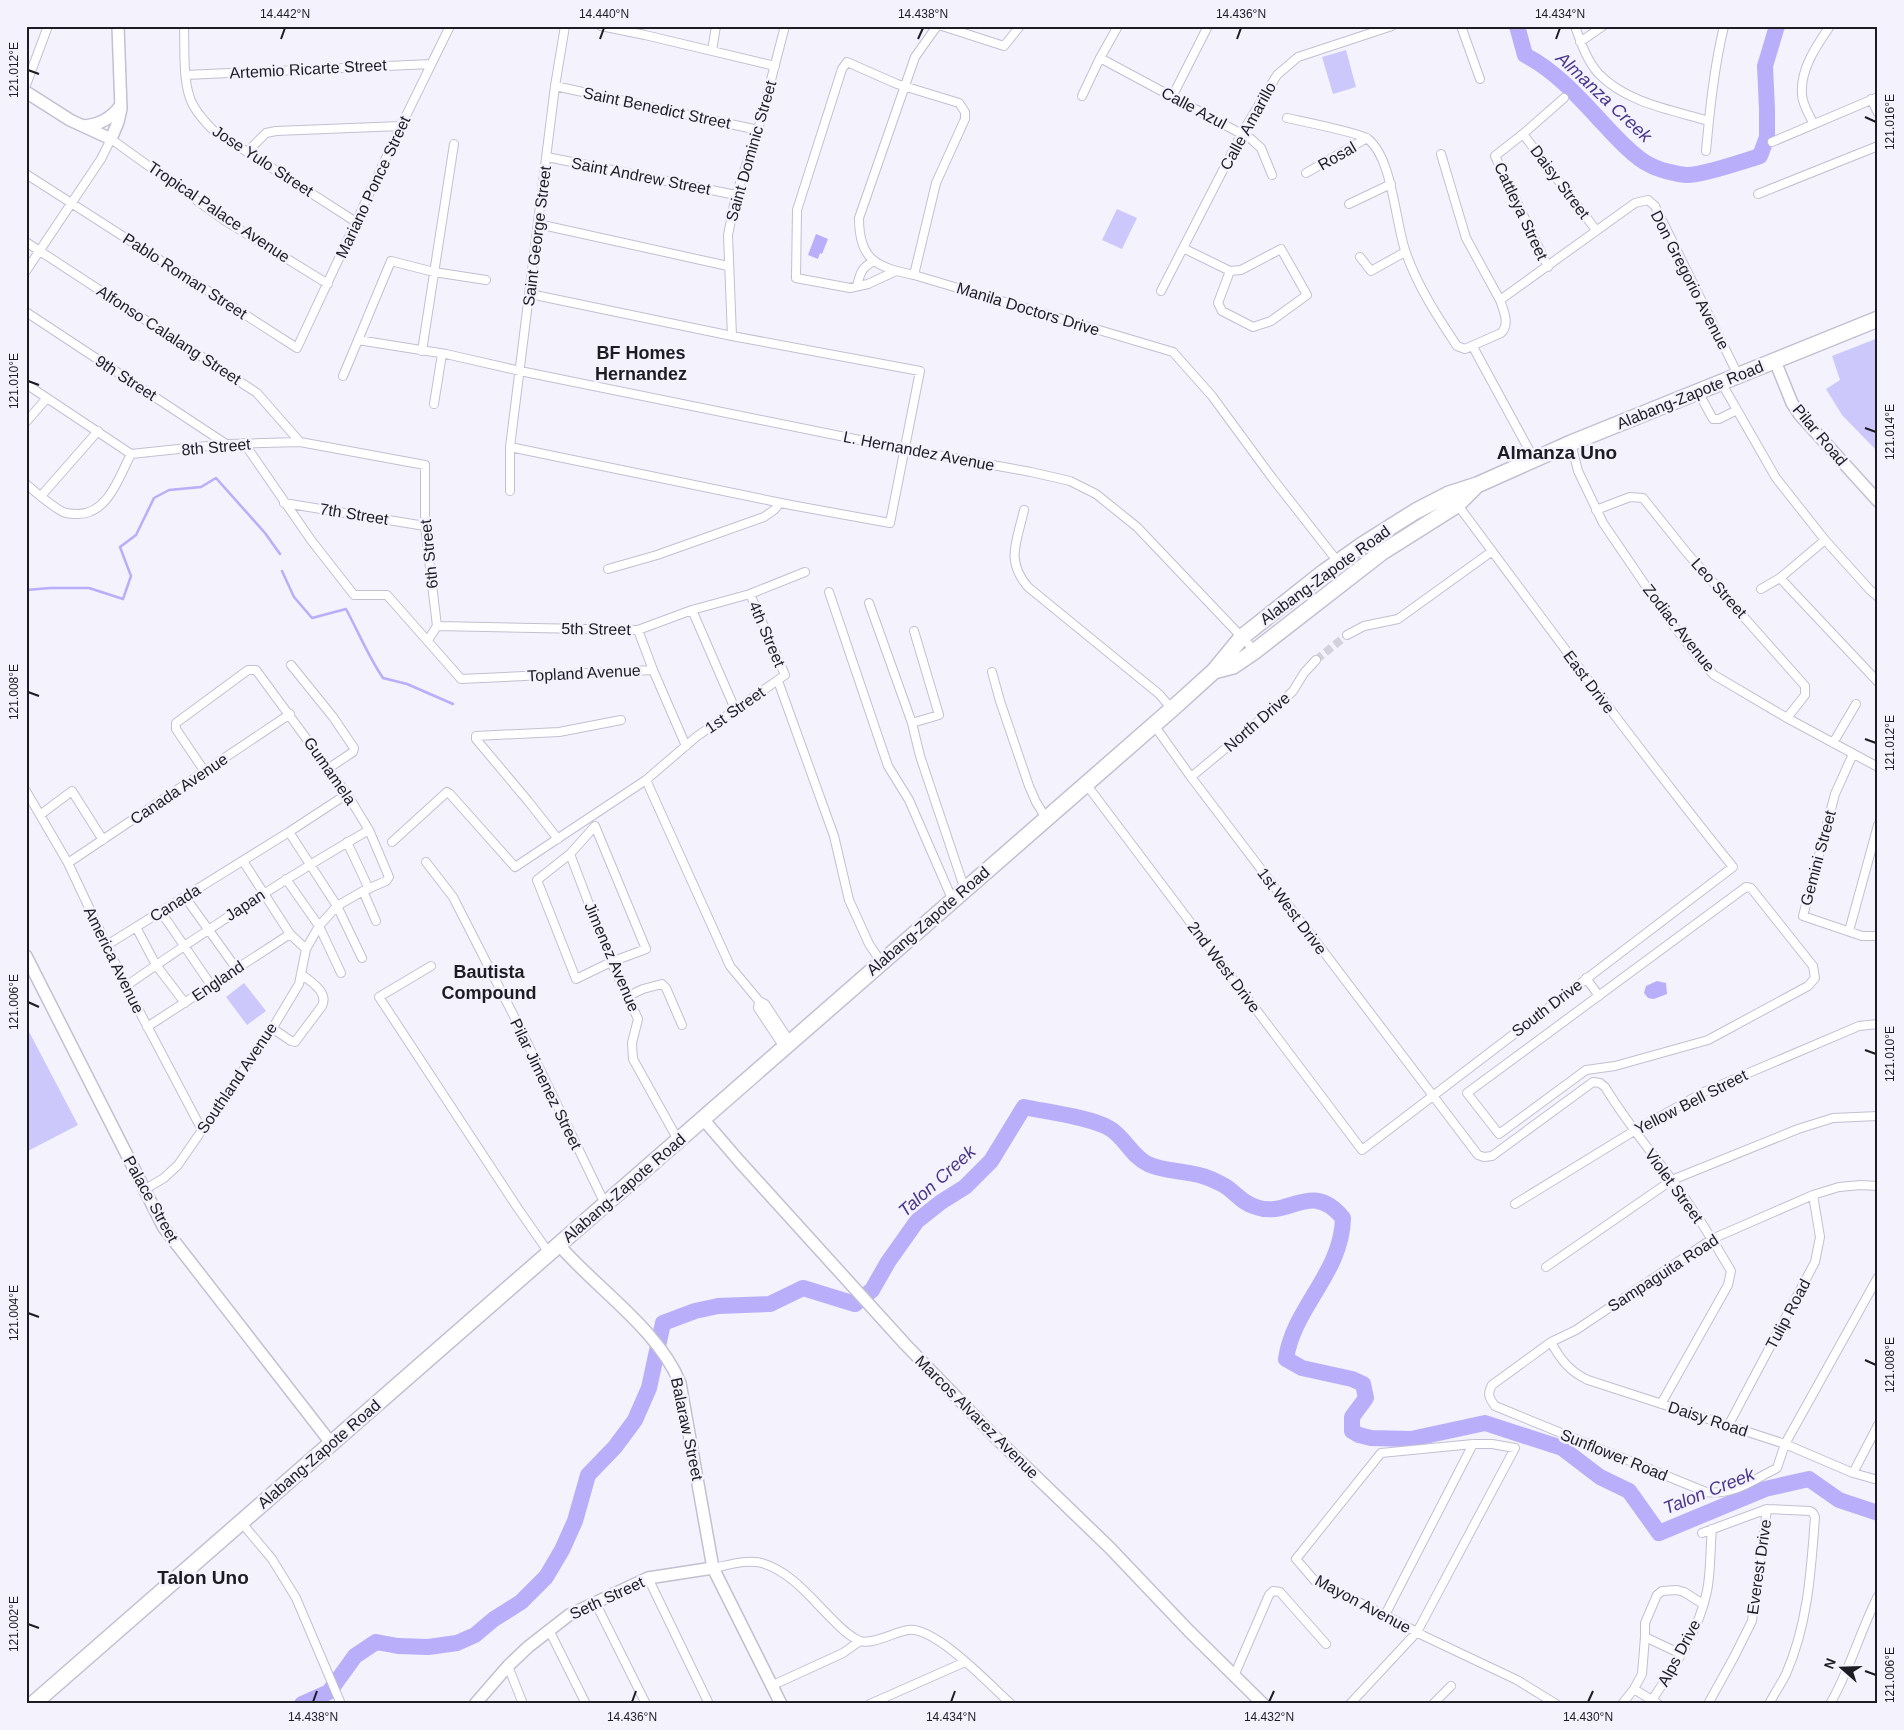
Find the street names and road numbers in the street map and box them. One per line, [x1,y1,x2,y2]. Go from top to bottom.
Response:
street label: Artemio Ricarte Street [229,56,388,82]
street label: Saint Dominic Street [723,78,779,223]
street label: Calle Amarillo [1217,79,1279,173]
street label: Saint Benedict Street [582,84,733,132]
street label: Calle Azul [1159,84,1229,132]
street label: Mariano Ponce Street [333,113,414,261]
street label: Jose Yulo Street [210,122,317,200]
street label: Rosal [1315,138,1359,174]
street label: Daisy Street [1527,142,1593,222]
street label: Saint Andrew Street [570,154,713,198]
street label: Tropical Palace Avenue [145,158,293,266]
street label: Cattleya Street [1491,159,1551,263]
street label: Saint George Street [520,164,554,307]
street label: Don Gregorio Avenue [1648,208,1732,352]
street label: Pablo Roman Street [120,230,251,323]
street label: Manila Doctors Drive [955,279,1102,339]
street label: Alfonso Calalang Street [94,282,245,388]
street label: 9th Street [92,352,160,404]
street label: Alabang-Zapote Road [1614,358,1766,432]
street label: Pilar Road [1789,401,1851,469]
street label: L. Hernandez Avenue [842,428,996,474]
street label: 8th Street [181,435,252,458]
street label: 7th Street [318,500,390,528]
street label: 6th Street [417,518,441,589]
street label: Alabang-Zapote Road [1257,522,1393,628]
street label: Leo Street [1688,555,1750,622]
street label: Zodiac Avenue [1640,581,1718,675]
street label: 4th Street [746,599,789,670]
street label: 5th Street [561,620,631,638]
street label: East Drive [1560,647,1618,717]
street label: Topland Avenue [527,662,641,684]
street label: 1st Street [702,683,768,737]
street label: North Drive [1221,689,1293,755]
street label: Gumamela [301,734,359,808]
street label: Canada Avenue [127,750,231,828]
street label: Gemini Street [1797,808,1839,907]
street label: Alabang-Zapote Road [863,863,993,979]
street label: 1st West Drive [1254,864,1330,958]
street label: Canada [147,881,203,925]
street label: Japan [222,886,268,924]
street label: Jimenez Avenue [581,900,643,1014]
street label: America Avenue [81,904,147,1016]
street label: 2nd West Drive [1184,918,1264,1016]
street label: England [189,958,247,1004]
street label: South Drive [1509,976,1586,1040]
street label: Pilar Jimenez Street [507,1016,585,1153]
street label: Southland Avenue [194,1019,280,1136]
street label: Yellow Bell Street [1632,1066,1751,1138]
street label: Alabang-Zapote Road [559,1130,689,1246]
street label: Violet Street [1642,1146,1707,1227]
street label: Palace Street [120,1153,182,1246]
street label: Sampaguita Road [1605,1231,1721,1315]
street label: Tulip Road [1762,1276,1814,1352]
street label: Marcos Alvarez Avenue [912,1352,1042,1482]
street label: Balaraw Street [668,1376,706,1483]
street label: Alabang-Zapote Road [254,1396,384,1512]
street label: Daisy Road [1666,1398,1750,1440]
street label: Sunflower Road [1558,1426,1670,1484]
street label: Everest Drive [1744,1518,1774,1616]
street label: Mayon Avenue [1312,1572,1414,1636]
street label: Seth Street [567,1573,647,1623]
street label: Alps Drive [1654,1617,1704,1689]

